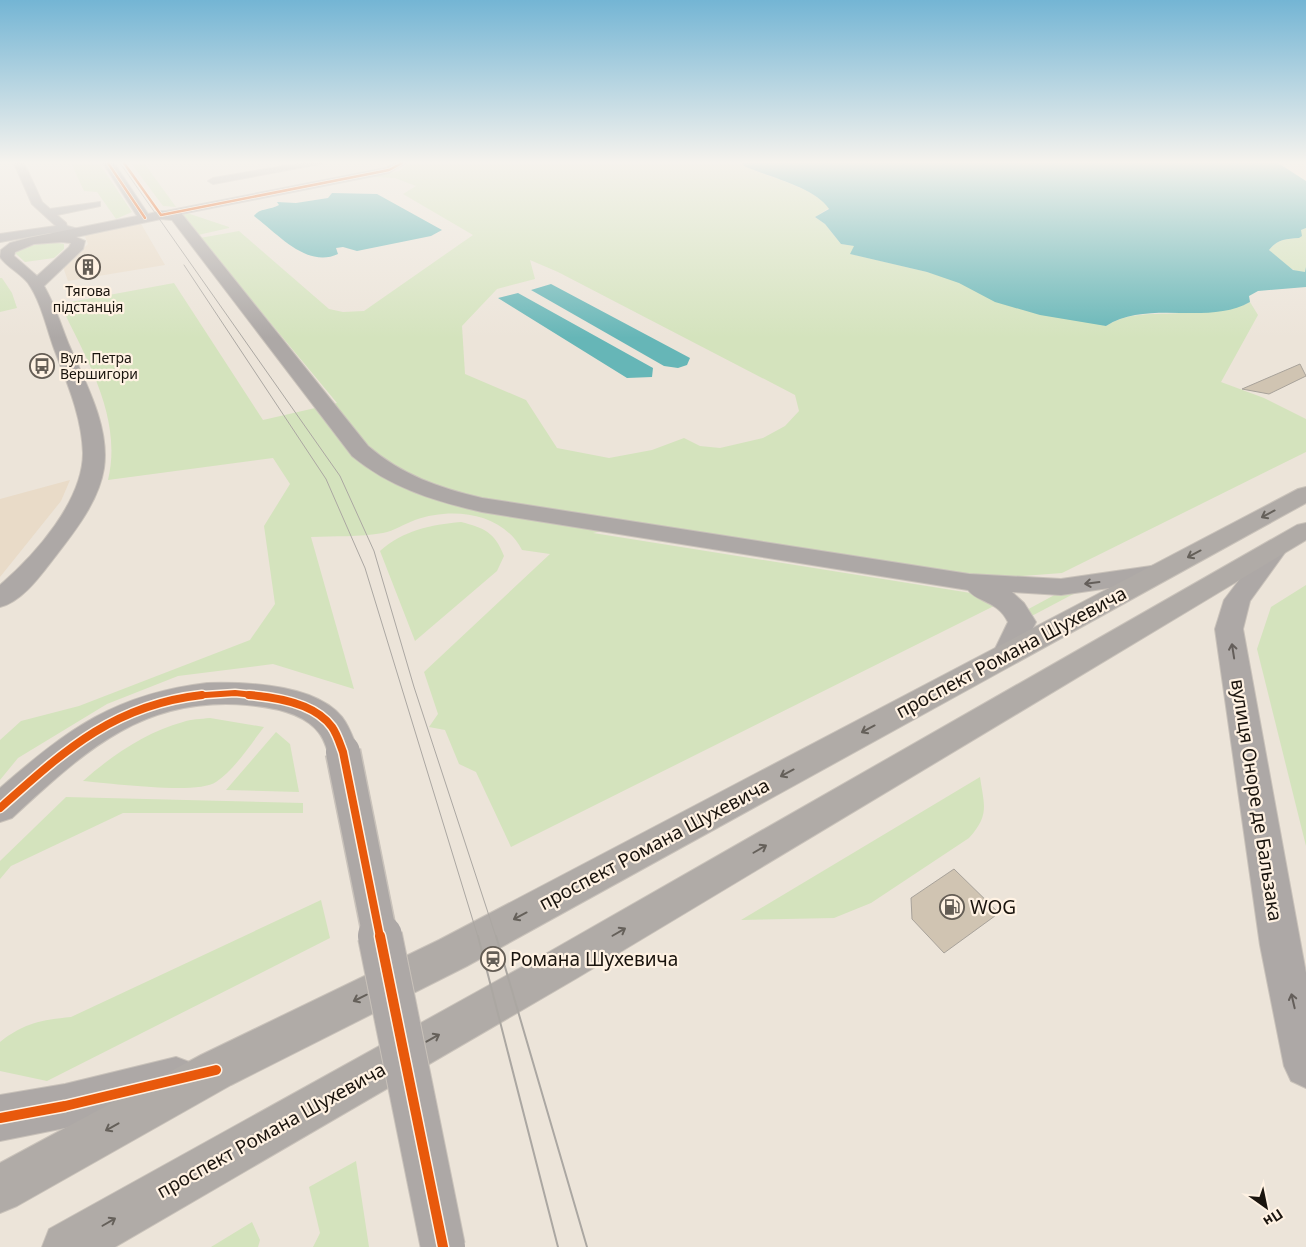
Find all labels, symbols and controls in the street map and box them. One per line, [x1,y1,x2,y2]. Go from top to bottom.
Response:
building icon: Тягова пiдстанцiя [75,254,101,280]
place label: Тягова пiдстанцiя [53,281,123,316]
place label: Вул. Петра Вершигори [60,348,138,383]
bus stop icon: Вул. Петра Вершигори [29,353,55,379]
one-way arrow [1261,510,1276,519]
one-way arrow [1186,549,1201,559]
one-way arrow [1085,578,1101,588]
street label: проспект Романа Шухевича [891,580,1131,724]
one-way arrow [1227,643,1237,659]
street label: вулиця Оноре де Бальзака [1225,677,1289,923]
one-way arrow [861,724,876,734]
one-way arrow [779,768,794,778]
street label: проспект Романа Шухевича [534,772,774,916]
one-way arrow [752,844,766,854]
fuel station icon: WOG [939,894,965,920]
place label: WOG [970,894,1016,920]
one-way arrow [513,911,528,921]
one-way arrow [612,926,626,936]
station icon: Романа Шухевича [480,946,506,972]
place label: Романа Шухевича [510,946,678,972]
one-way arrow [1288,993,1297,1009]
one-way arrow [353,994,368,1003]
one-way arrow [425,1033,439,1043]
street label: проспект Романа Шухевича [152,1056,390,1204]
one-way arrow [105,1123,120,1132]
north arrow [1241,1182,1291,1232]
text: Пн [1260,1205,1287,1232]
one-way arrow [101,1217,115,1227]

